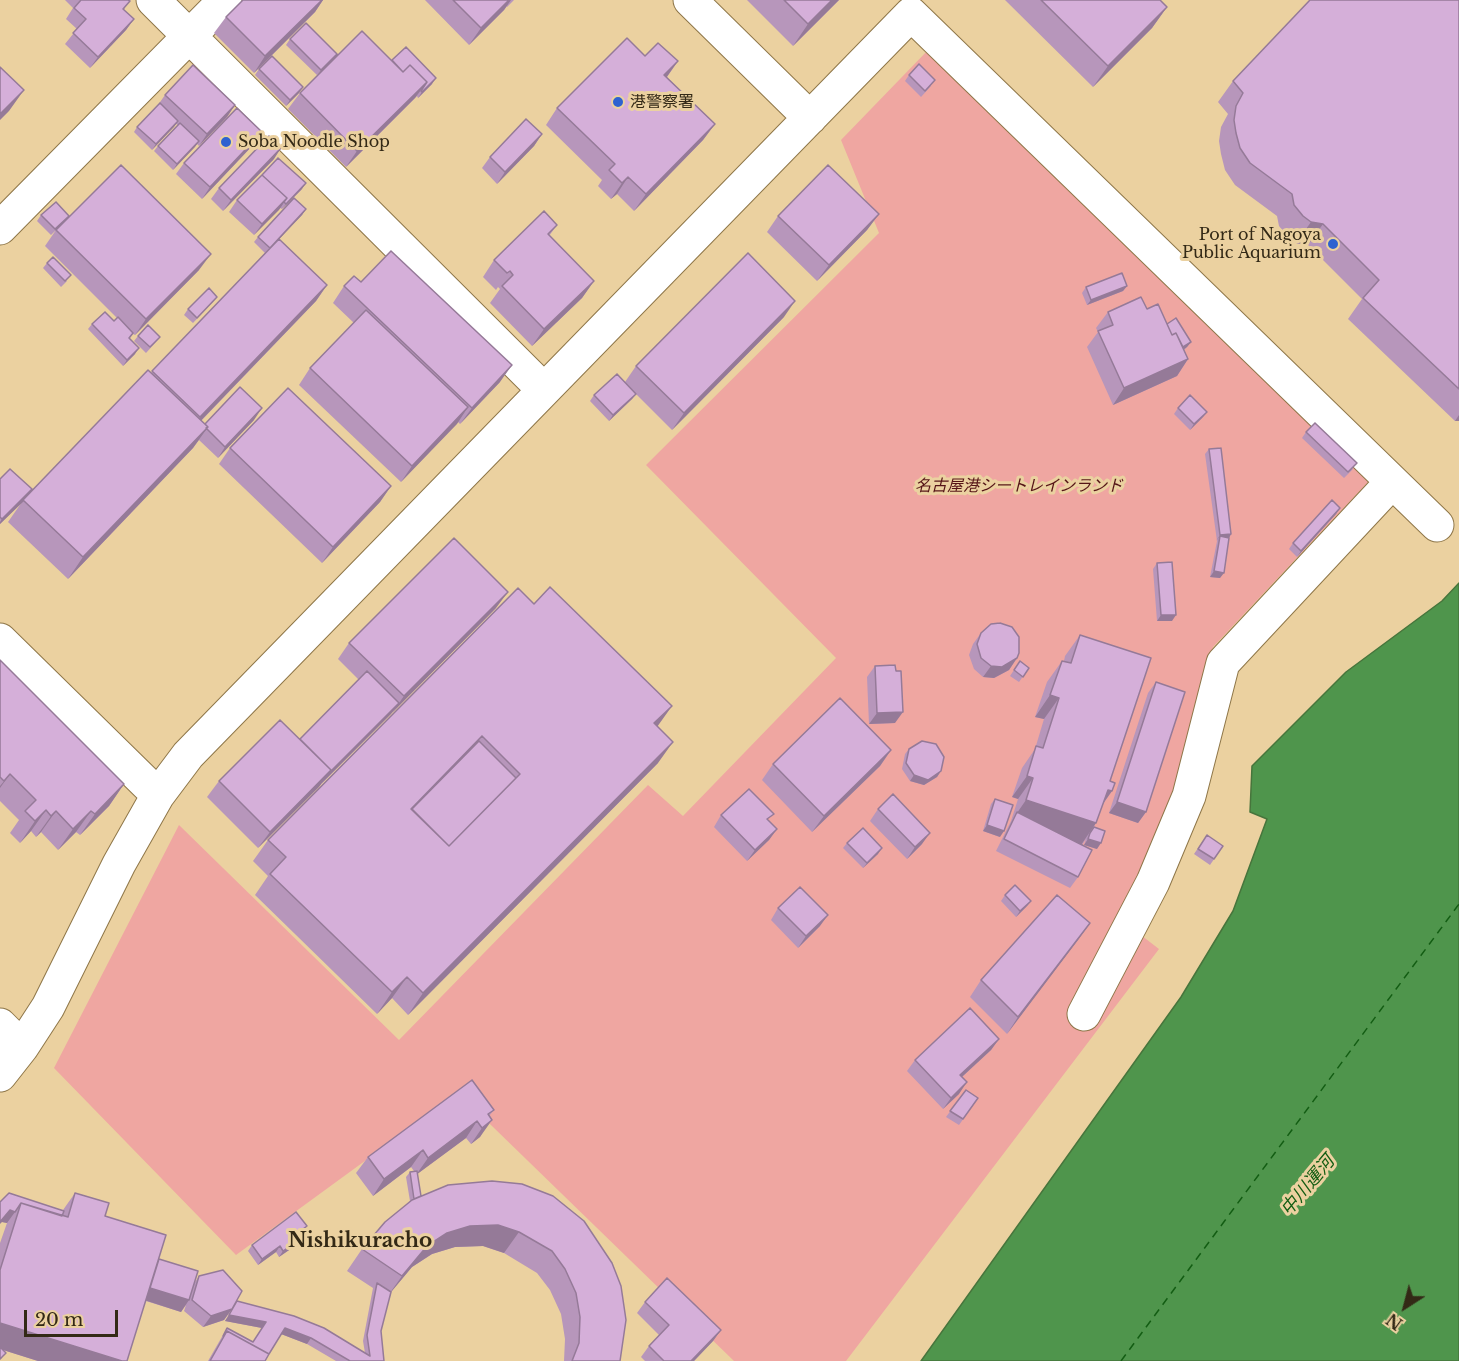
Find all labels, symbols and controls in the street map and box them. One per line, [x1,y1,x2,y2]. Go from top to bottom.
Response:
place label: 港警察署 [630,92,694,112]
marker: 港警察署 [611,95,625,109]
place label: Soba Noodle Shop [238,132,390,152]
marker: Soba Noodle Shop [219,135,233,149]
place label: Port of Nagoya Public Aquarium [1182,225,1321,263]
marker: Port of Nagoya Public Aquarium [1326,237,1340,251]
park label: 名古屋港シートレインランド [915,476,1123,496]
water label: 中川運河 [1277,1151,1339,1221]
district label: Nishikuracho [288,1229,432,1253]
north arrow [1375,1277,1435,1337]
scale bar [27,1298,122,1336]
text: 20 m [35,1309,83,1331]
text: N [1382,1309,1406,1334]

